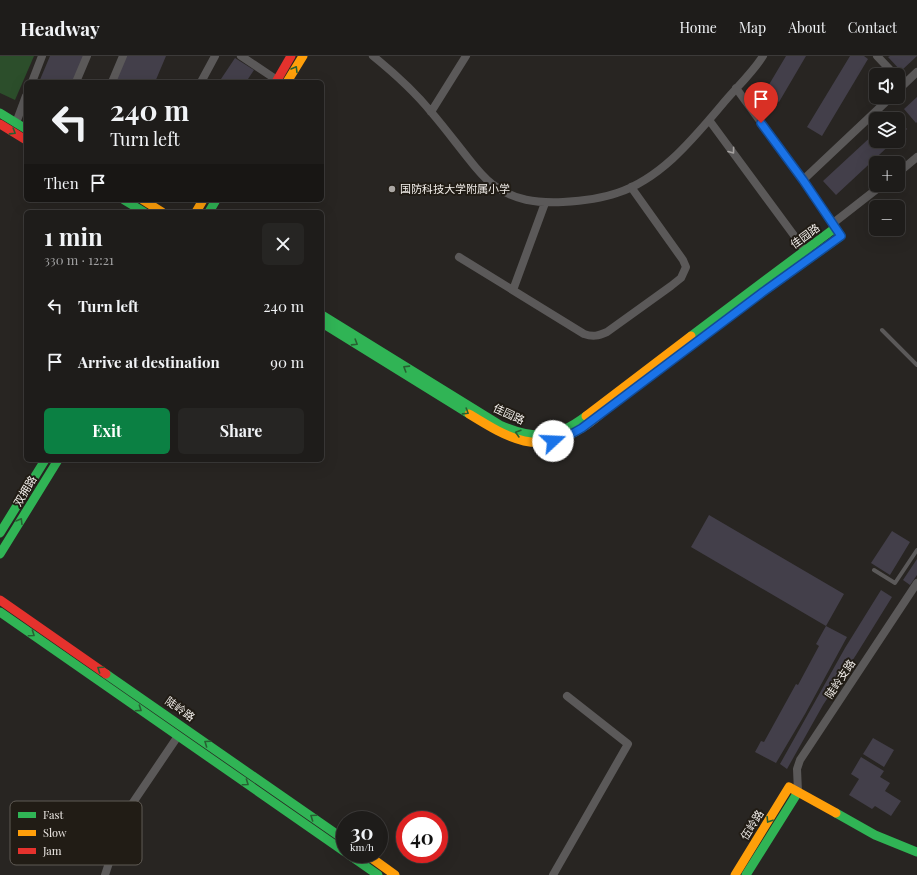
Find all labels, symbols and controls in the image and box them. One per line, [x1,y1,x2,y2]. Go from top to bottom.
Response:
text: Headway [20,15,100,41]
text: Home [679,18,717,37]
text: Map [739,18,766,37]
text: About [788,18,826,37]
text: Contact [848,18,897,37]
one-way arrow [291,66,298,73]
map controls [869,68,905,236]
button: sound [869,68,905,104]
pin [744,82,778,123]
icon: arrive [750,88,772,110]
text: 240 m [110,91,189,128]
icon: left [44,96,96,148]
button: layers [869,112,905,148]
one-way arrow [9,127,16,134]
text: Turn left [110,127,180,151]
one-way arrow [727,147,734,154]
button: + [869,156,905,192]
icon: arrive [87,172,109,194]
text: Then [44,173,79,193]
place label: 国防科技大学附属小学 [400,181,510,196]
marker: 国防科技大学附属小学 [387,184,397,194]
button: − [869,200,905,236]
text: 1 min [44,220,103,252]
street label: 佳园路 [787,220,822,251]
button: close [262,223,304,265]
text: 330 m · 12:21 [44,251,114,268]
icon: left [44,295,66,317]
text: Turn left [78,296,139,316]
text: 240 m [263,296,304,316]
one-way arrow [351,339,358,346]
icon: arrive [44,351,66,373]
text: Arrive at destination [78,352,220,372]
text: 90 m [270,352,304,372]
one-way arrow [403,365,410,373]
street label: 佳园路 [491,400,527,427]
one-way arrow [461,407,468,414]
button: Exit [44,408,170,454]
button: Share [178,408,304,454]
position arrow [532,420,574,462]
one-way arrow [515,429,522,438]
street label: 双拥路 [10,473,39,509]
one-way arrow [16,518,23,525]
one-way arrow [28,629,35,637]
street label: 陡岭支路 [821,656,858,701]
one-way arrow [97,666,104,674]
street label: 陡岭路 [162,693,198,724]
one-way arrow [135,704,142,712]
one-way arrow [204,741,211,748]
one-way arrow [241,778,248,785]
legend [10,801,142,865]
text: Fast [43,807,63,822]
street label: 伍岭路 [736,807,767,843]
speed limit sign: 40 [396,811,448,863]
one-way arrow [310,814,317,822]
one-way arrow [767,816,774,823]
text: 30 [351,818,373,845]
text: Slow [43,825,67,840]
text: km/h [350,840,374,854]
text: Jam [42,843,62,858]

